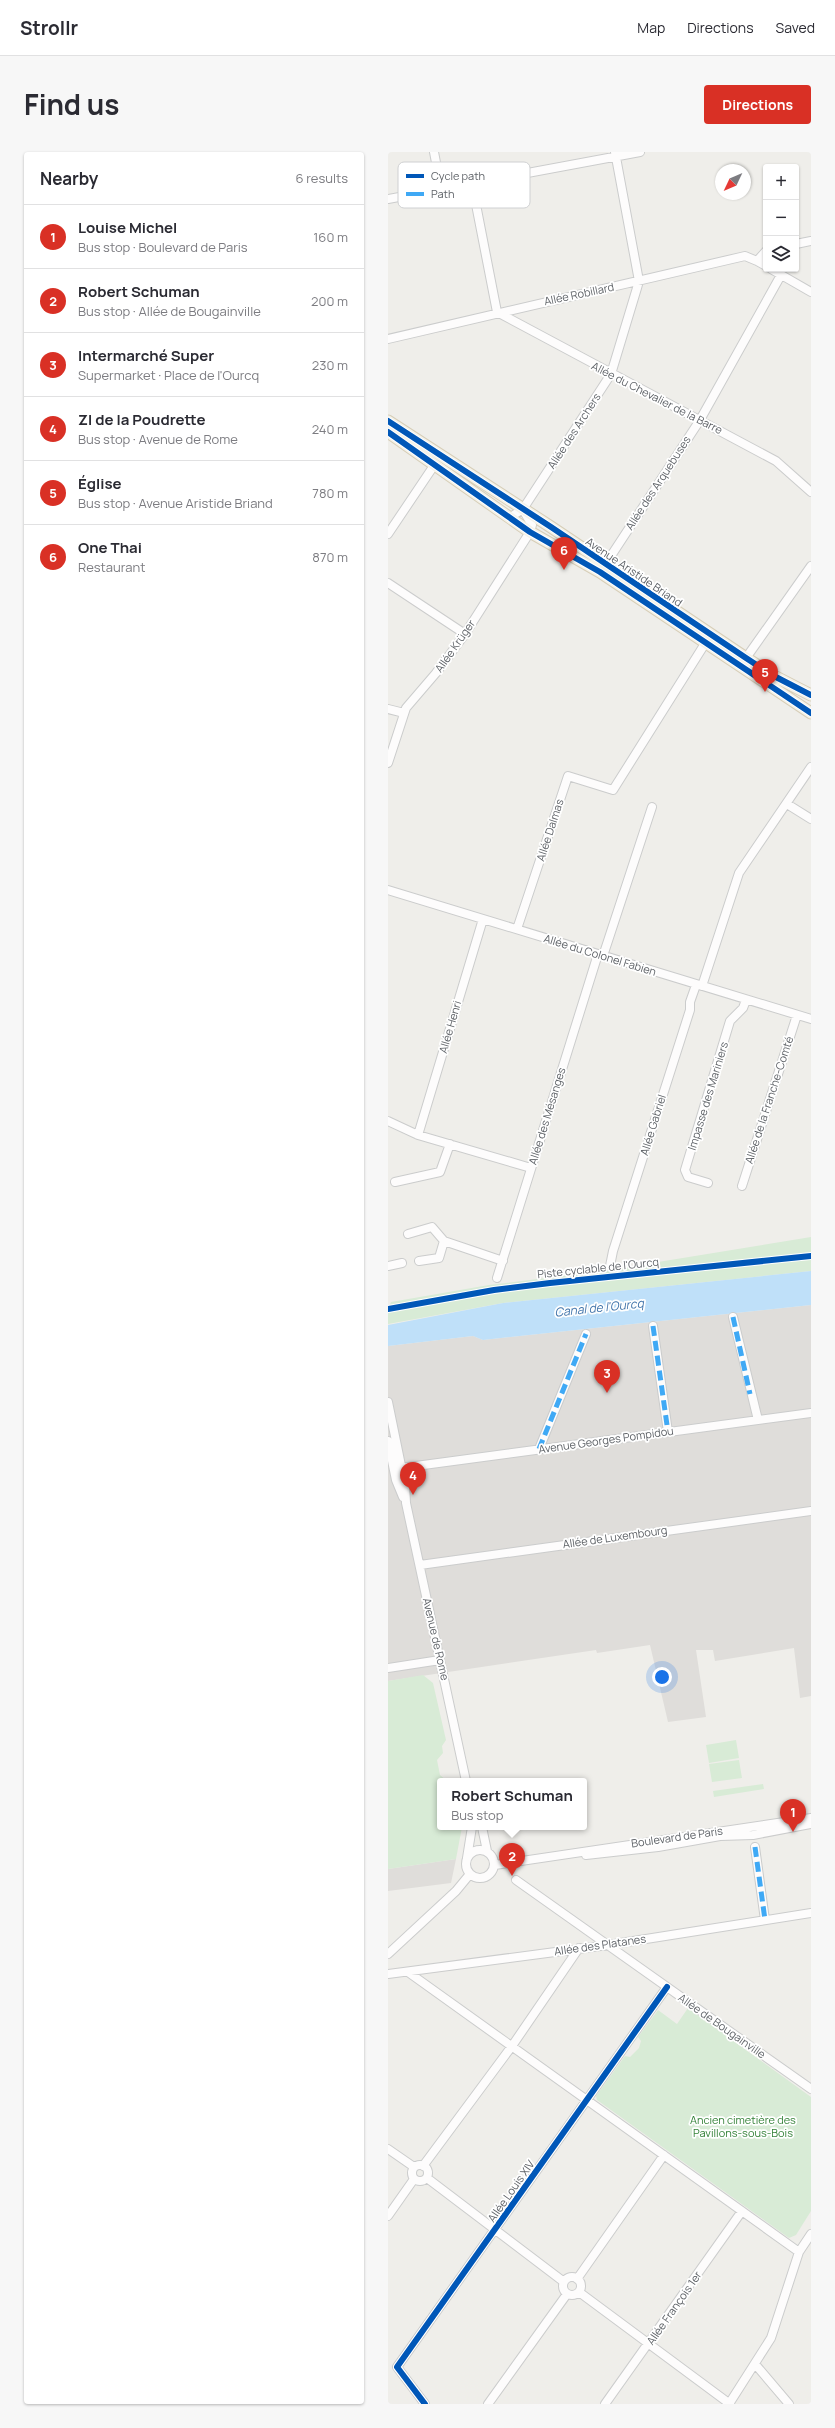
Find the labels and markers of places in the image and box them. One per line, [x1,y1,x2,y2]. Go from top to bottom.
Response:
pin: 6 [551,537,577,570]
pin: 5 [752,659,778,692]
pin: 3 [594,1360,620,1393]
pin: 4 [400,1462,426,1495]
pin: 1 [780,1799,806,1832]
pin: 2 [499,1843,525,1876]

